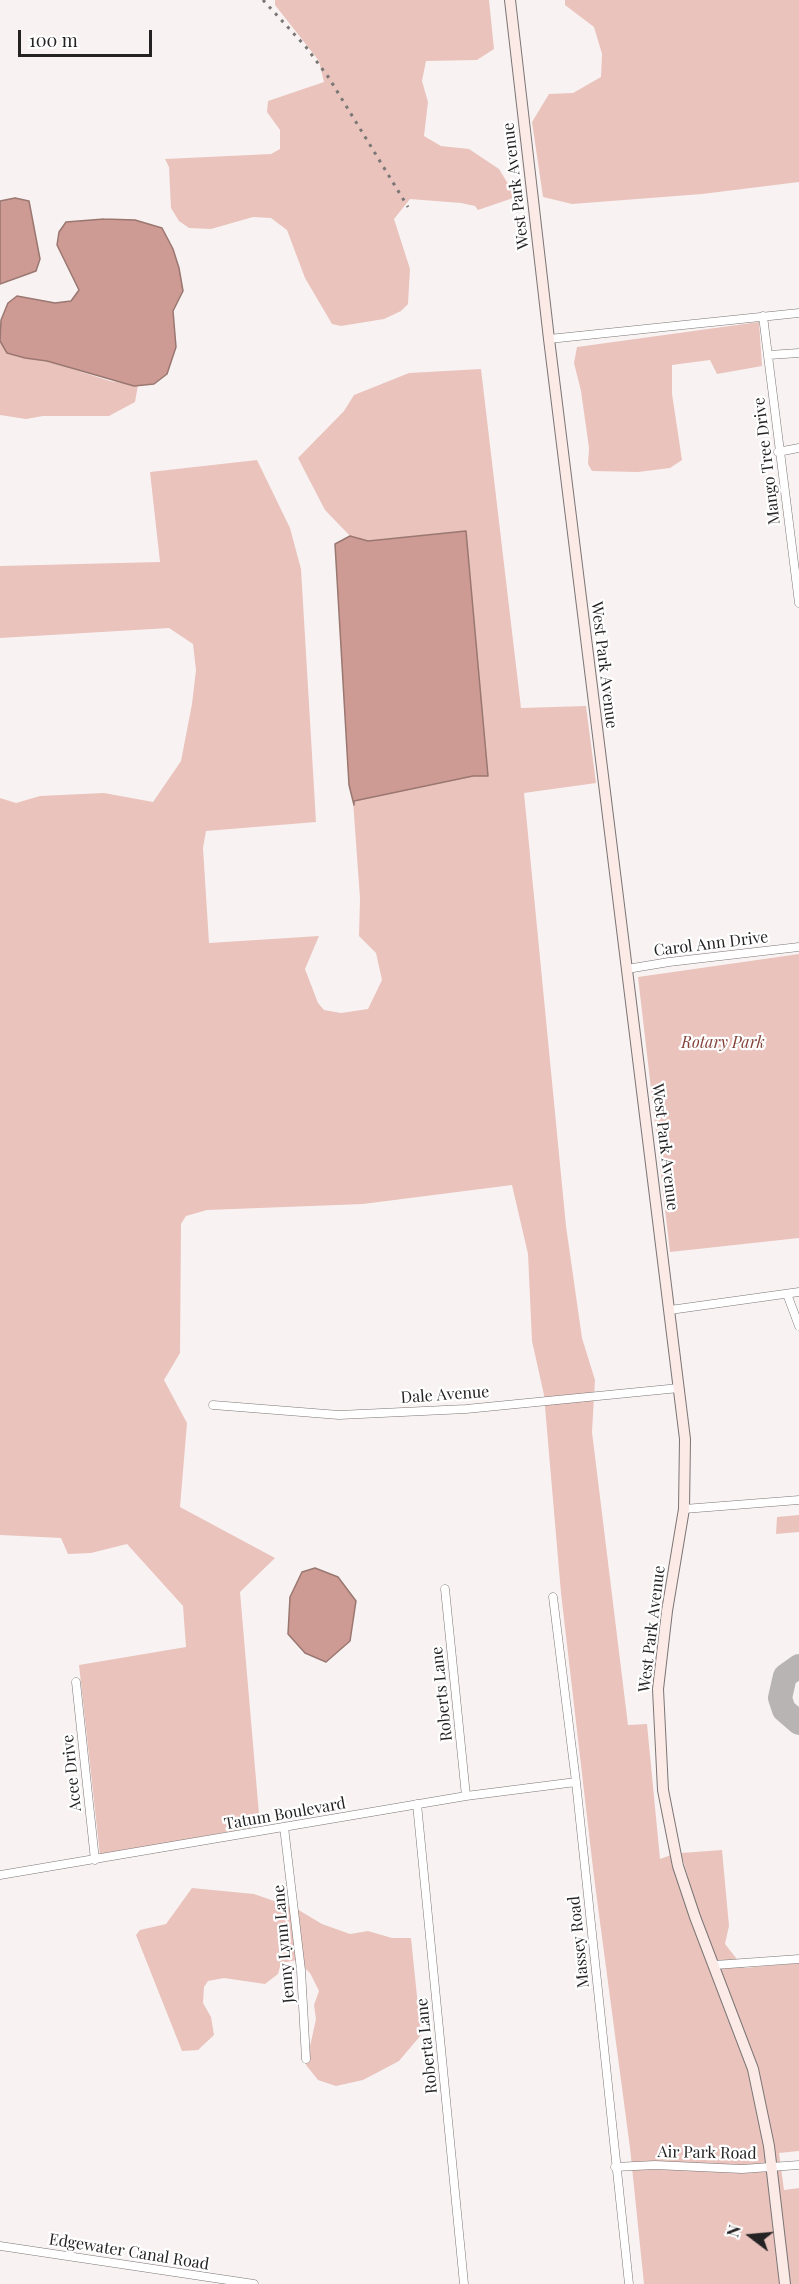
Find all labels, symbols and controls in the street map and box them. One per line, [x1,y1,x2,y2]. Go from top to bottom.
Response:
scale bar [21,18,154,56]
text: 100 m [29,28,78,52]
street label: West Park Avenue [499,121,533,251]
street label: Mango Tree Drive [750,396,784,526]
street label: West Park Avenue [587,600,621,730]
street label: Carol Ann Drive [653,927,769,961]
park label: Rotary Park [681,1033,765,1053]
street label: West Park Avenue [648,1082,682,1212]
street label: Dale Avenue [400,1382,490,1408]
street label: West Park Avenue [635,1564,669,1694]
street label: Roberts Lane [427,1646,457,1742]
street label: Acee Drive [58,1734,86,1812]
street label: Tatum Boulevard [223,1794,347,1834]
street label: Jenny Lynn Lane [269,1884,299,2004]
street label: Massey Road [565,1895,593,1989]
street label: Roberta Lane [412,1997,442,2095]
street label: Air Park Road [657,2143,757,2163]
north arrow [721,2206,781,2266]
text: N [722,2222,745,2239]
street label: Edgewater Canal Road [48,2230,210,2274]

